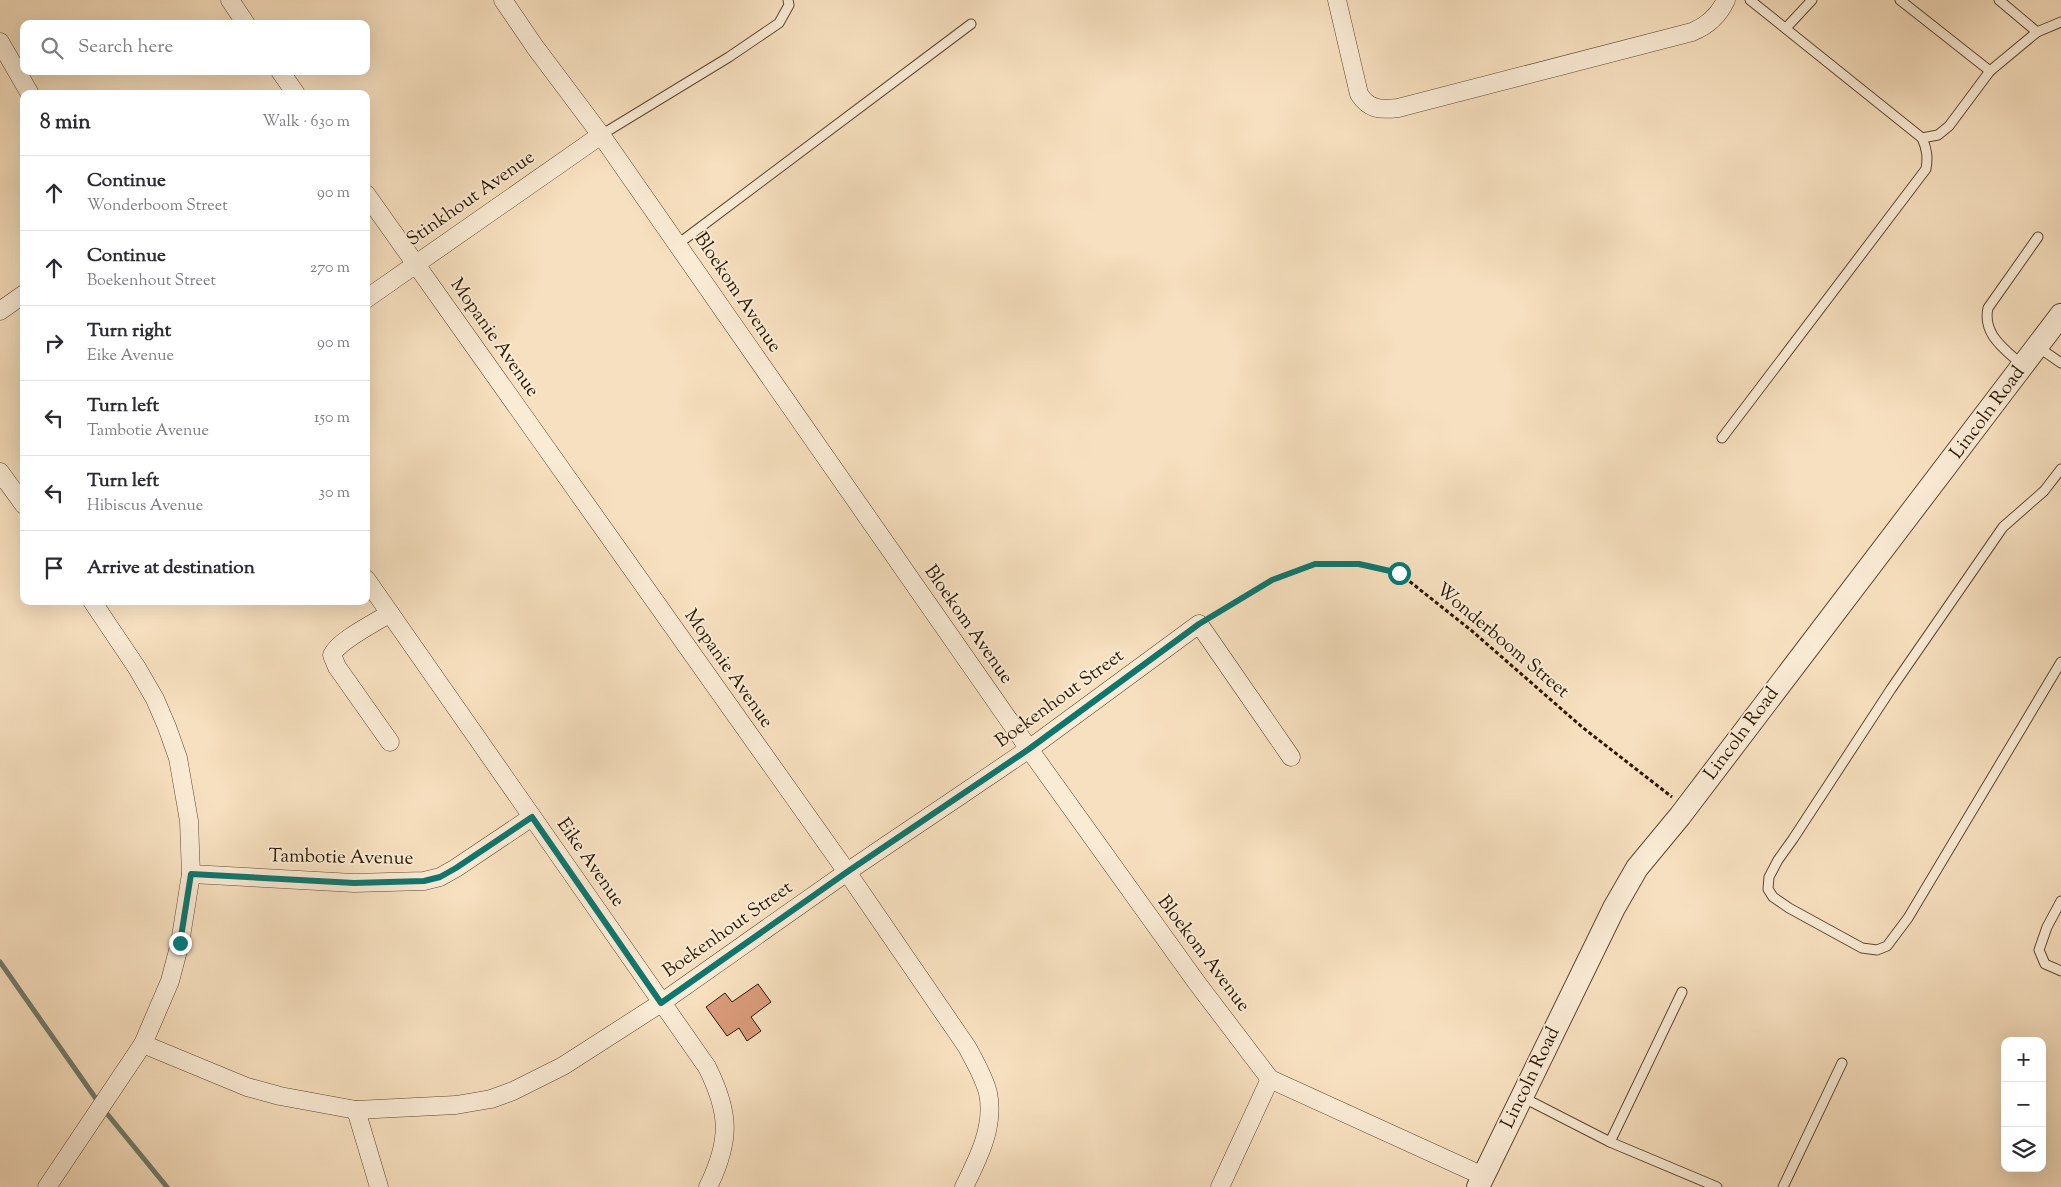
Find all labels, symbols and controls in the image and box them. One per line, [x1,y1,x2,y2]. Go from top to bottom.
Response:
search box [20,20,370,75]
icon: search [38,34,66,62]
text: Search here [78,34,173,61]
text: 8 min [40,108,91,138]
text: Walk · 630 m [262,111,350,134]
street label: Stinkhout Avenue [401,145,541,253]
text: Continue [87,168,166,195]
icon: ahead [40,179,68,207]
text: 90 m [317,182,350,205]
text: Wonderboom Street [87,195,228,218]
street label: Bloekom Avenue [687,228,787,359]
text: Continue [87,243,166,270]
icon: ahead [40,254,68,282]
text: 270 m [310,257,350,280]
text: Boekenhout Street [87,270,216,293]
street label: Mopanie Avenue [443,273,545,403]
text: Turn right [87,318,171,345]
icon: right [40,329,68,357]
text: 90 m [317,332,350,355]
text: Eike Avenue [87,345,174,368]
street label: Lincoln Road [1944,361,2032,465]
text: Turn left [87,393,159,420]
icon: left [40,404,68,432]
text: 150 m [314,407,350,430]
text: Tambotie Avenue [87,420,209,443]
text: Turn left [87,468,159,495]
icon: left [40,479,68,507]
text: 30 m [319,482,350,505]
text: Hibiscus Avenue [87,495,203,518]
icon: arrive [40,554,68,582]
text: Arrive at destination [87,555,255,582]
street label: Bloekom Avenue [917,560,1019,690]
route start [1388,562,1411,585]
street label: Wonderboom Street [1429,577,1575,705]
street label: Mopanie Avenue [677,604,779,734]
street label: Boekenhout Street [990,643,1130,755]
street label: Lincoln Road [1698,682,1786,786]
street label: Eike Avenue [549,813,631,913]
street label: Tambotie Avenue [268,843,414,873]
street label: Boekenhout Street [658,875,799,985]
street label: Bloekom Avenue [1150,890,1256,1018]
route end [169,932,192,955]
street label: Lincoln Road [1495,1022,1567,1133]
map controls [2001,1037,2046,1172]
button: + [2001,1037,2046,1082]
button: − [2001,1082,2046,1127]
button: layers [2001,1127,2046,1172]

